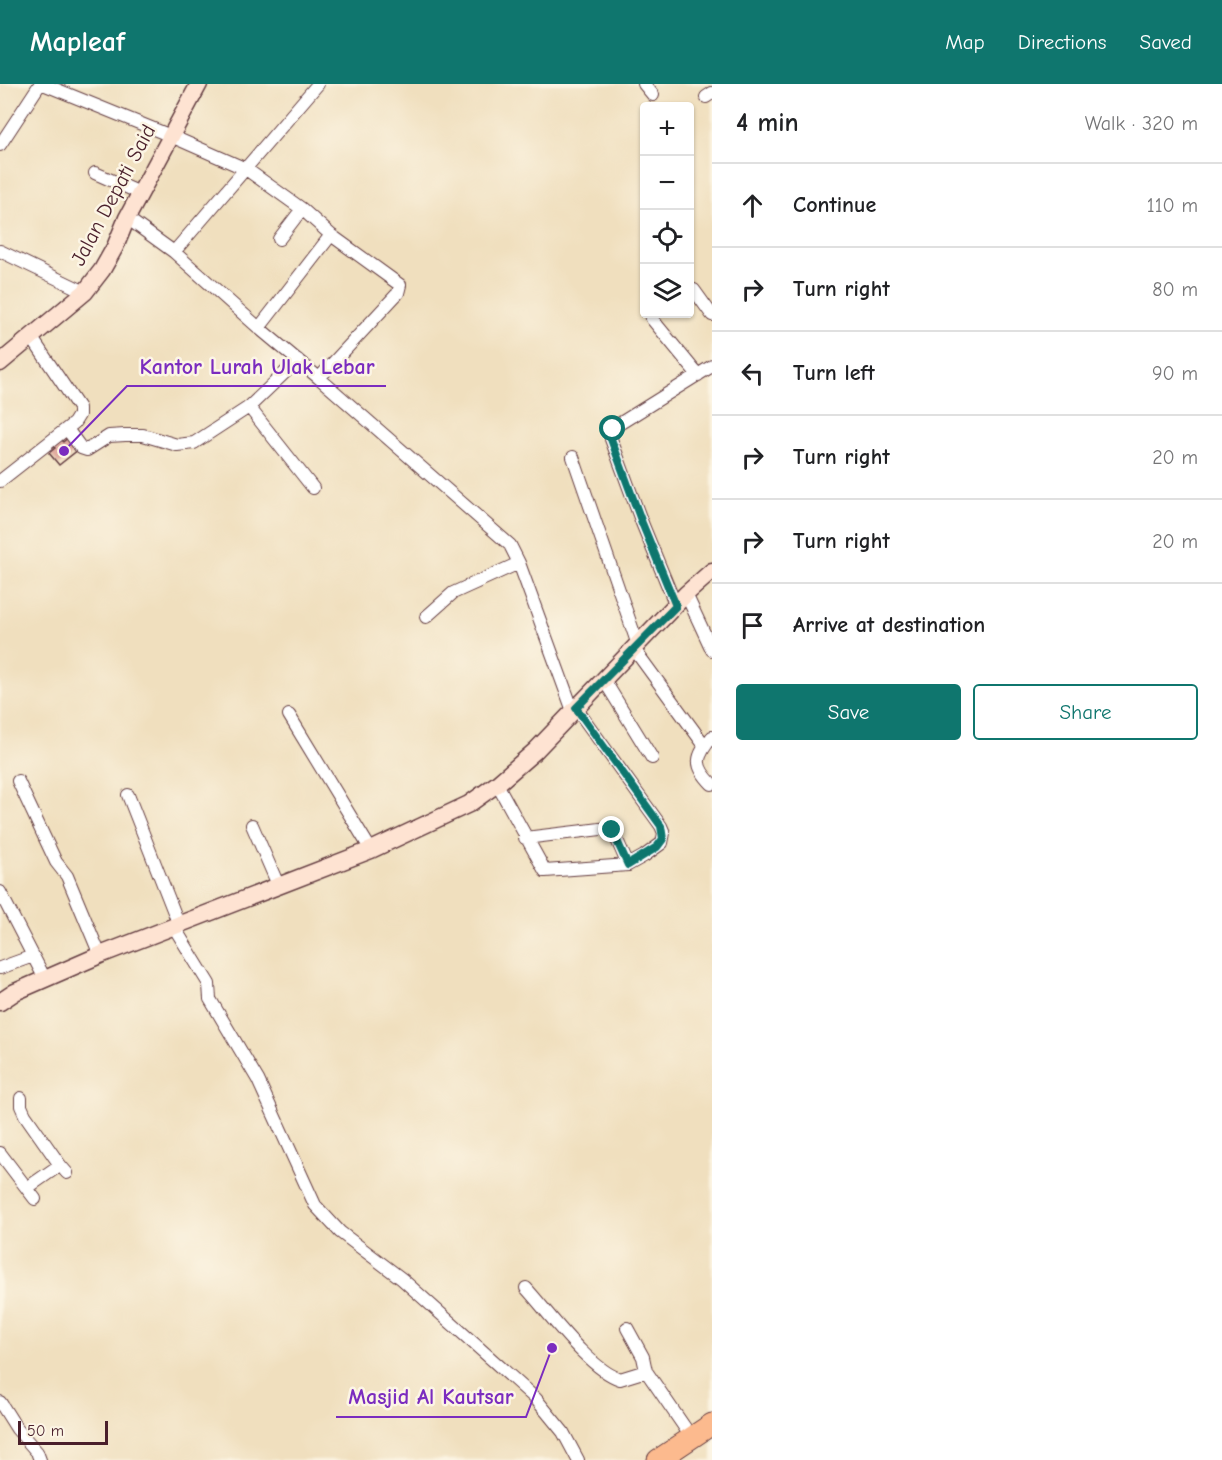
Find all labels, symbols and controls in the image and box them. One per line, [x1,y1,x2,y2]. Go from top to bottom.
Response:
text: Mapleaf [30,26,125,58]
text: Map [945,30,985,54]
text: Directions [1018,30,1107,54]
text: Saved [1140,30,1192,54]
map controls [640,102,694,318]
button: + [640,102,694,156]
text: 4 min [736,108,799,138]
text: Walk · 320 m [1085,112,1198,135]
street label: Jalan Depati Said [66,120,160,270]
button: − [640,156,694,210]
icon: ahead [736,189,769,222]
text: Continue [793,192,876,218]
text: 110 m [1147,194,1198,217]
button: locate [640,210,694,264]
button: layers [640,264,694,318]
icon: right [736,273,769,306]
text: Turn right [793,276,890,302]
text: 80 m [1152,278,1198,301]
callout: Kantor Lurah Ulak Lebar [127,346,386,386]
text: Kantor Lurah Ulak Lebar [139,354,375,380]
icon: left [736,357,769,390]
text: Turn left [793,360,875,386]
text: 90 m [1152,362,1198,385]
route start [599,415,625,441]
icon: right [736,441,769,474]
text: Turn right [793,444,890,470]
text: 20 m [1152,446,1198,469]
icon: right [736,525,769,558]
text: Turn right [793,528,890,554]
text: 20 m [1152,530,1198,553]
icon: arrive [736,609,769,642]
text: Arrive at destination [793,612,985,638]
button: Save [736,684,961,740]
button: Share [973,684,1198,740]
route end [598,816,624,842]
callout: Masjid Al Kautsar [336,1377,526,1417]
text: Masjid Al Kautsar [348,1384,514,1410]
scale bar [18,1418,108,1446]
text: 50 m [27,1422,64,1440]

